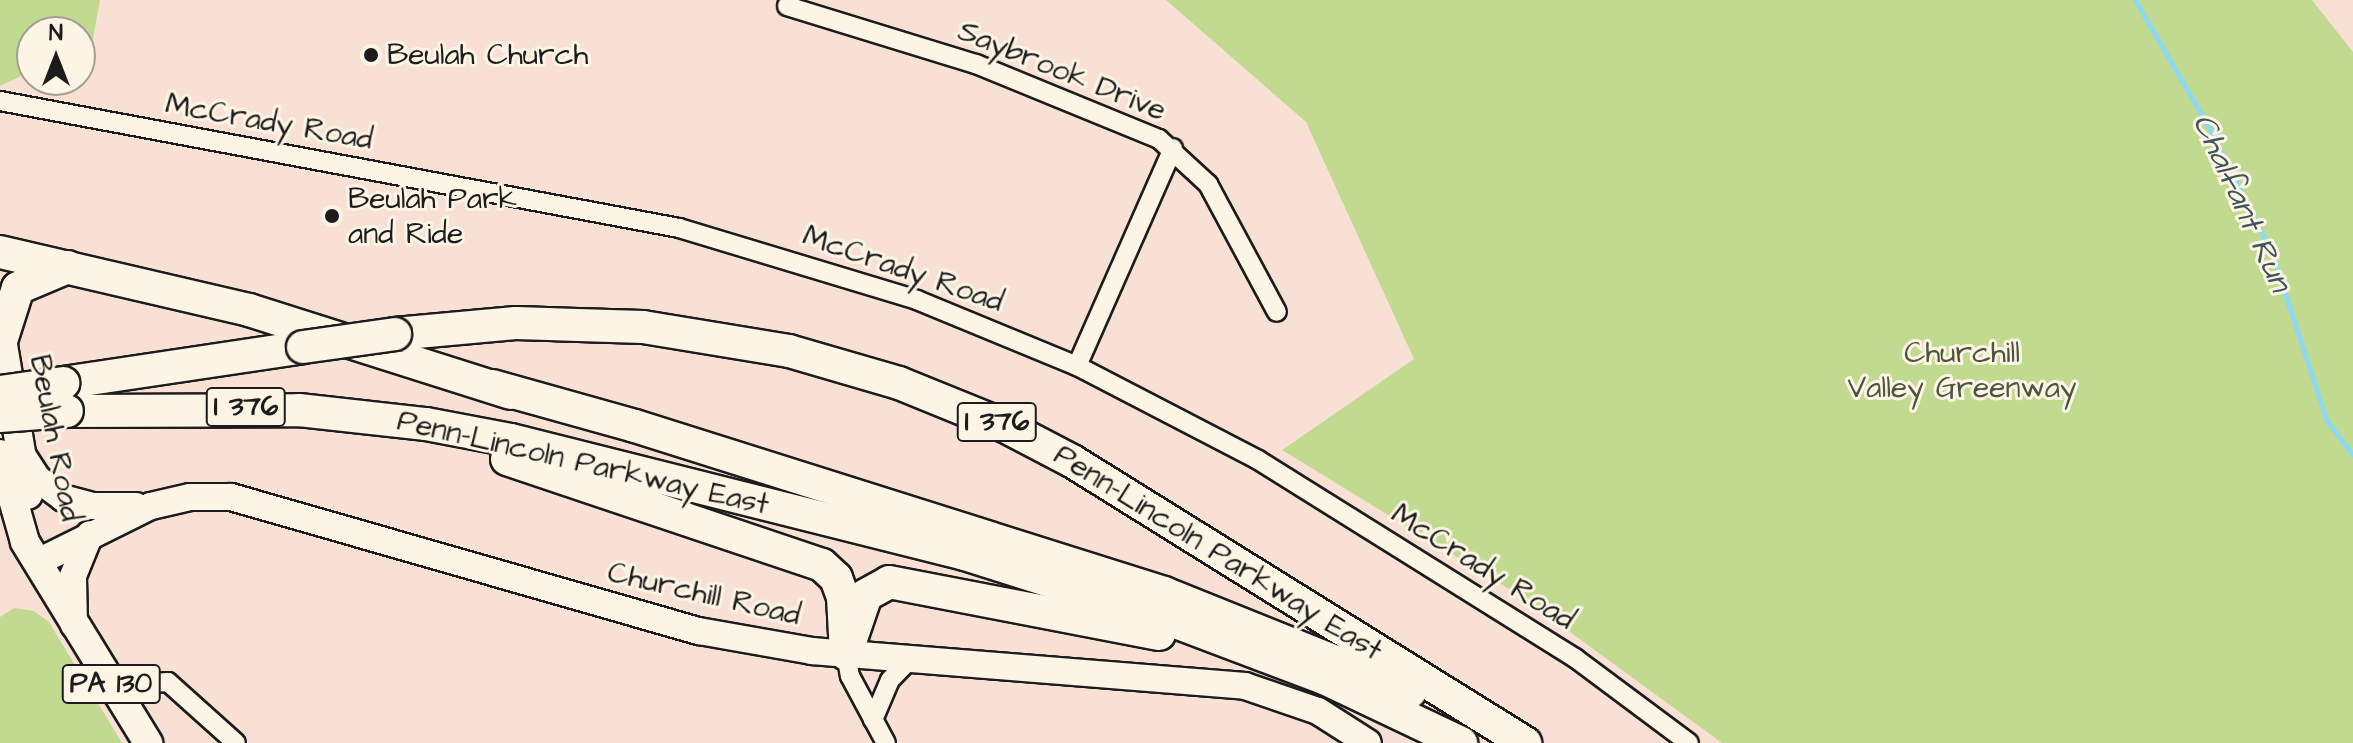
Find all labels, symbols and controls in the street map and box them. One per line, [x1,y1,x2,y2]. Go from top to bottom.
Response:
street label: Saybrook Drive [953,13,1171,129]
north arrow [16,16,96,96]
text: N [49,18,63,49]
place label: Beulah Church [387,37,588,73]
marker: Beulah Church [362,46,380,64]
street label: McCrady Road [163,86,375,158]
water label: Chalfant Run [2183,108,2299,298]
place label: Beulah Park and Ride [348,181,517,252]
marker: Beulah Park and Ride [323,207,341,225]
street label: McCrady Road [798,218,1008,320]
park label: Churchill Valley Greenway [1848,335,2076,406]
street label: Beulah Road [21,352,89,524]
road number: I 376 [204,383,288,431]
road number: I 376 [955,398,1039,446]
street label: Penn-Lincoln Parkway East [394,403,772,523]
street label: Penn-Lincoln Parkway East [1047,437,1389,669]
street label: McCrady Road [1385,496,1581,638]
street label: Churchill Road [604,554,804,634]
road number: PA 130 [61,660,161,708]

